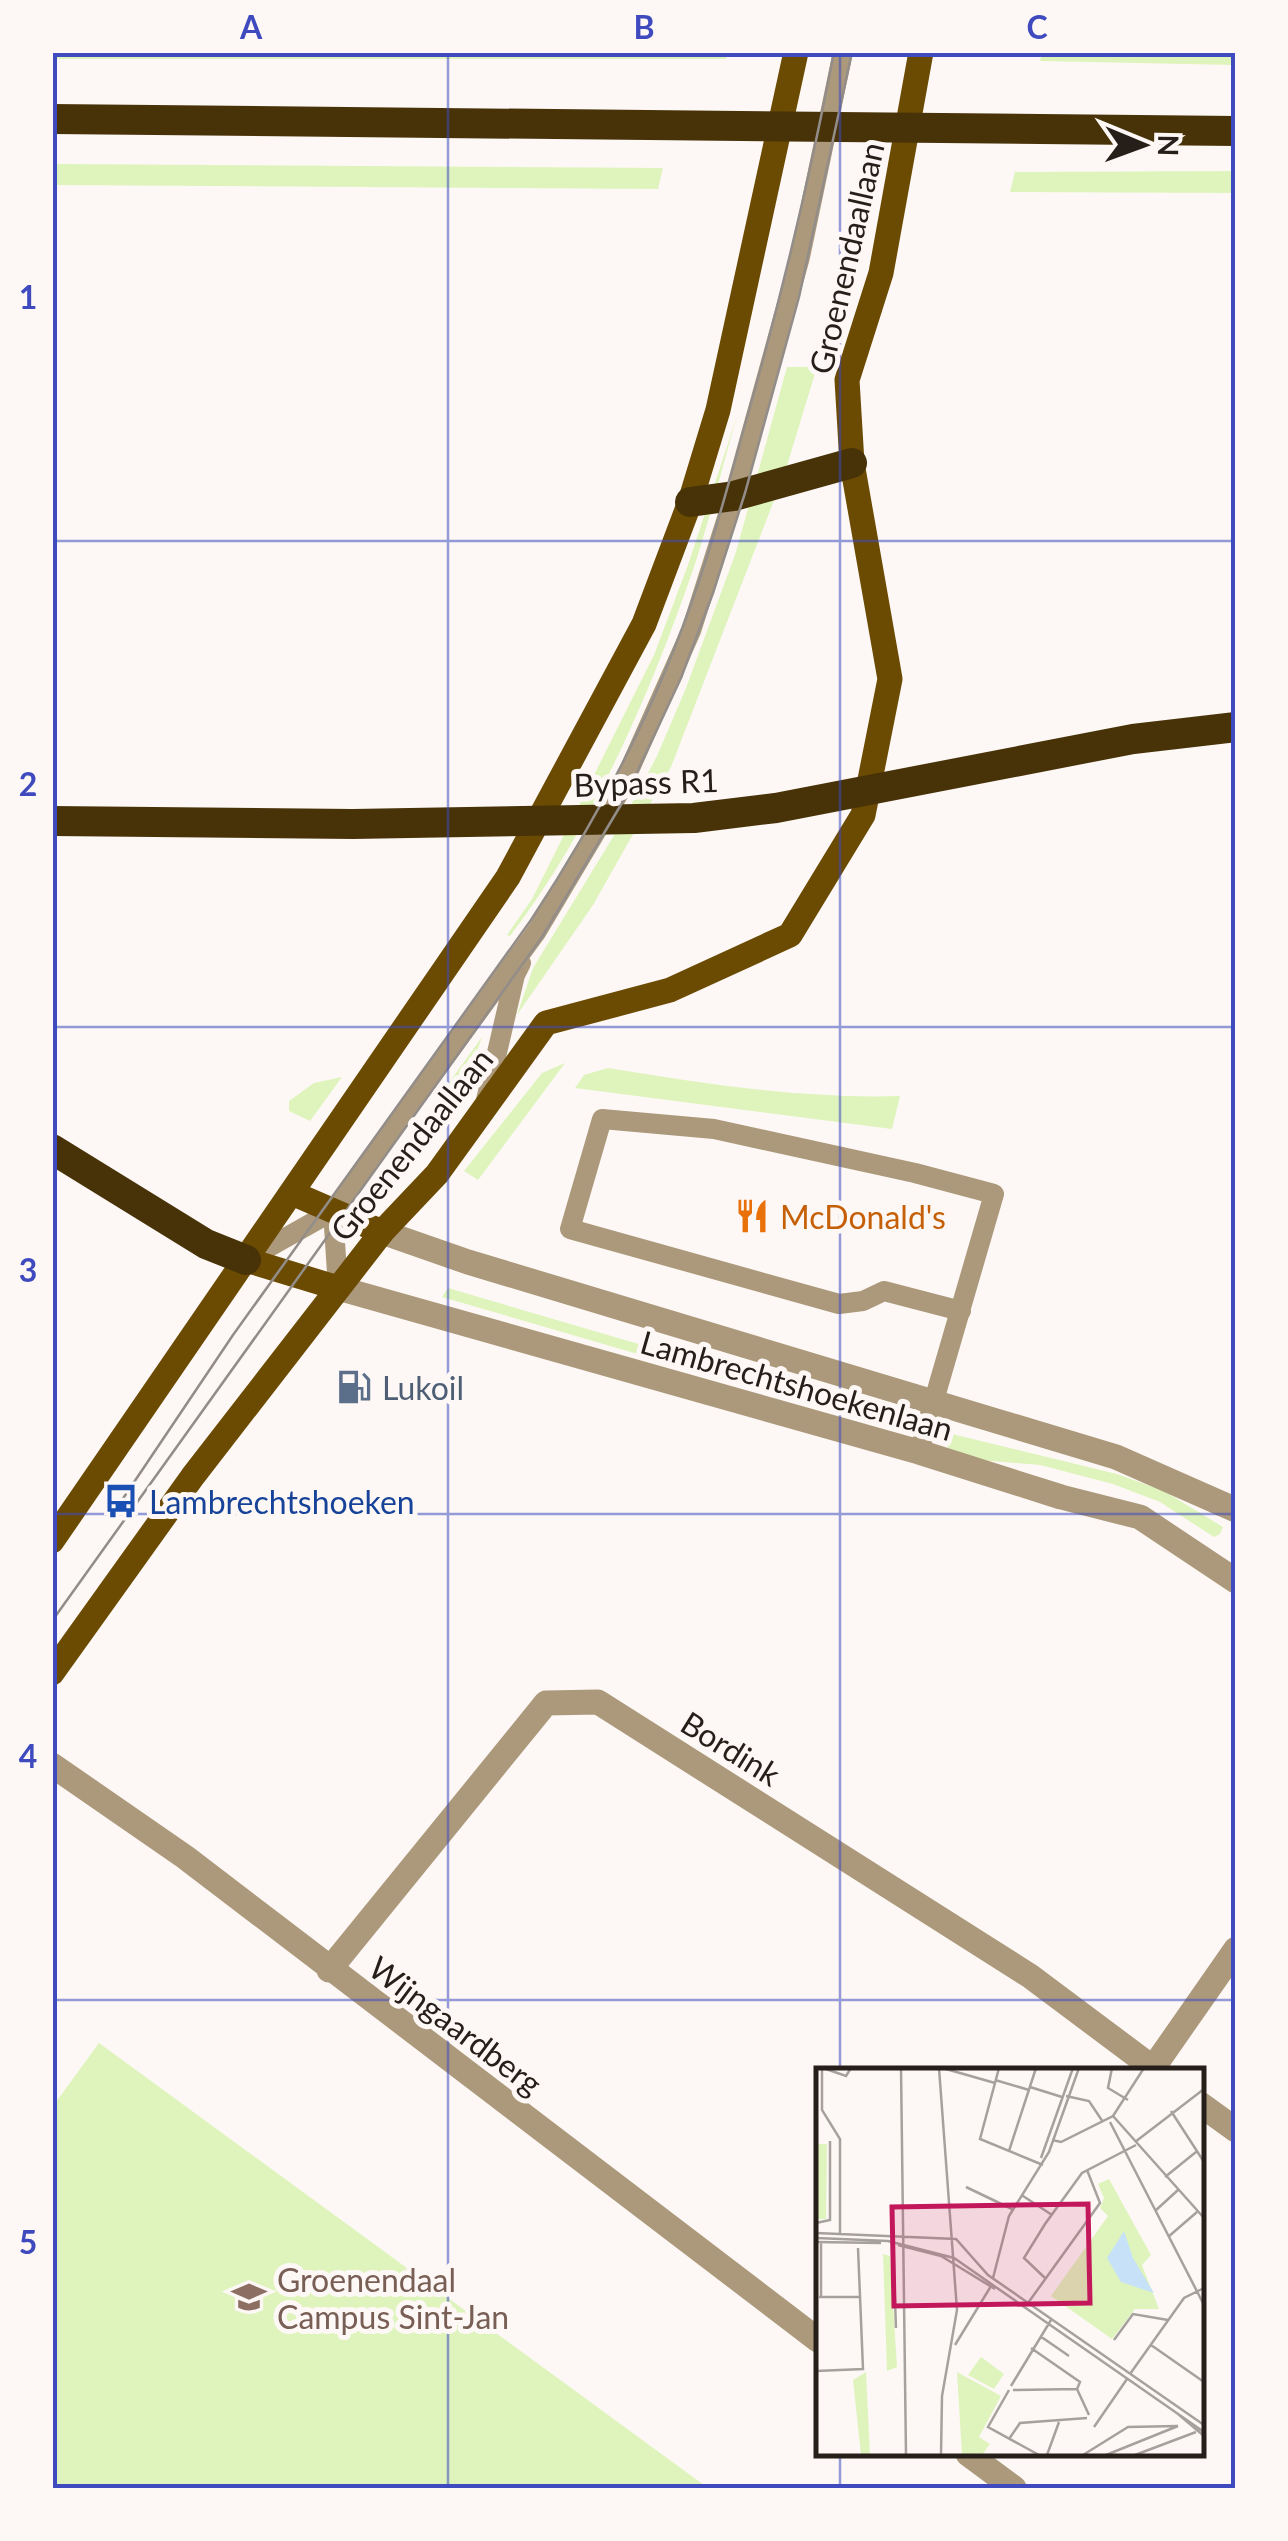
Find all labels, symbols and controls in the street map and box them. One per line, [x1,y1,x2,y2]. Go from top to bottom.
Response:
text: A [239,7,263,46]
text: B [633,7,655,46]
text: C [1026,7,1048,46]
north arrow [1093,95,1193,195]
text: N [1152,134,1186,157]
street label: Groenendaallaan [800,139,892,377]
text: 1 [19,277,37,316]
street label: Bypass R1 [573,760,719,804]
text: 2 [19,764,37,803]
street label: Groenendaallaan [322,1040,500,1248]
restaurant icon: McDonald's [733,1197,771,1235]
place label: McDonald's [780,1197,946,1236]
text: 3 [19,1250,37,1289]
street label: Lambrechtshoekenlaan [636,1322,958,1448]
fuel station icon: Lukoil [335,1368,373,1406]
place label: Lukoil [382,1368,464,1407]
bus stop icon: Lambrechtshoeken [102,1482,140,1520]
place label: Lambrechtshoeken [149,1482,415,1521]
street label: Bordink [674,1702,788,1794]
text: 4 [19,1736,37,1775]
street label: Wijngaardberg [362,1947,550,2103]
inset map [816,2068,1203,2456]
text: 5 [19,2222,37,2261]
place label: Groenendaal Campus Sint-Jan [277,2260,509,2336]
school or university icon: Groenendaal Campus Sint-Jan [230,2278,268,2316]

